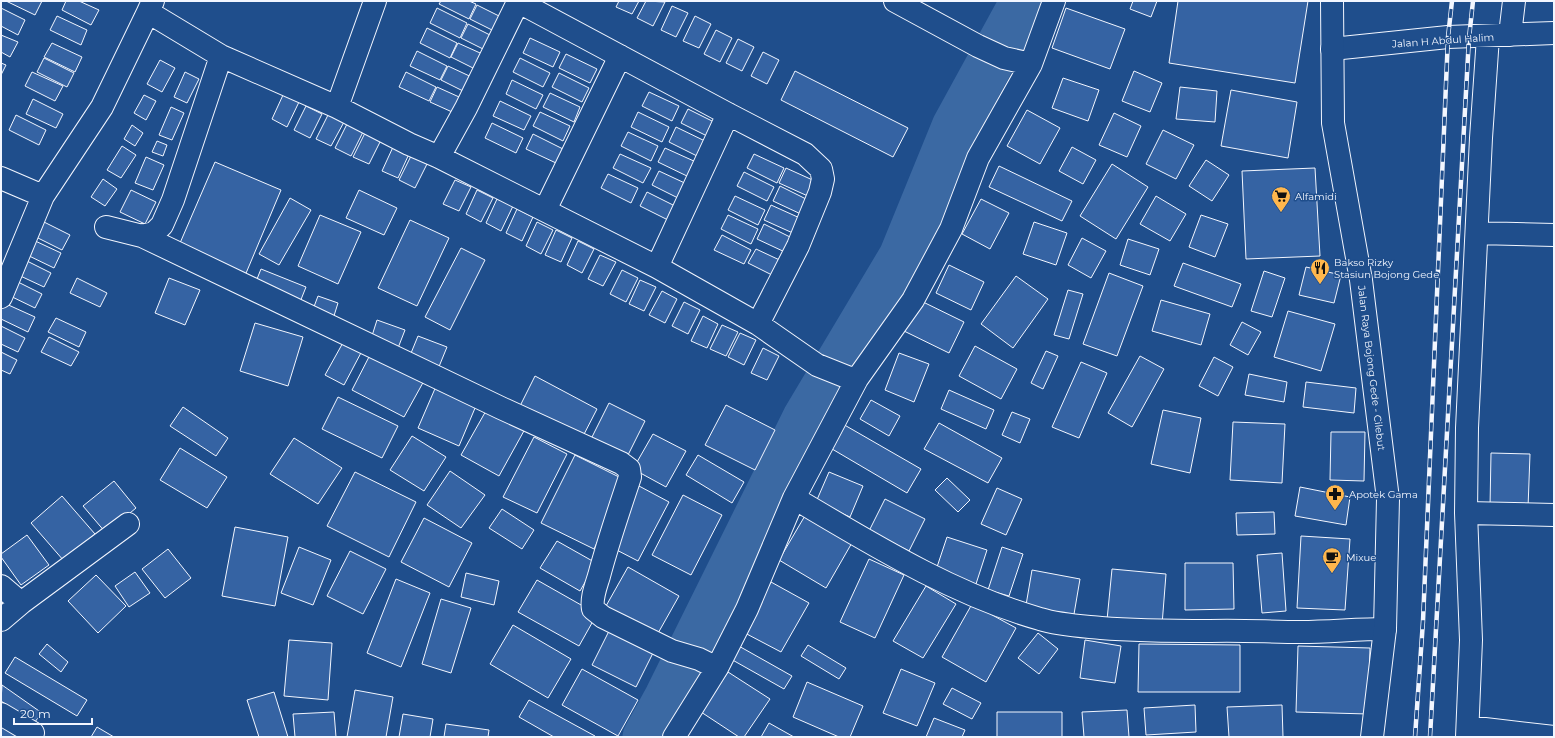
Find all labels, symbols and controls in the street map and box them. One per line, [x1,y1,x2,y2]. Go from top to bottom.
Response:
street label: Jalan H Abdul Halim [1390,30,1495,51]
supermarket icon: Alfamidi [1270,185,1292,213]
place label: Alfamidi [1295,190,1337,203]
place label: Bakso Rizky Stasiun Bojong Gede [1334,256,1439,281]
restaurant icon: Bakso Rizky Stasiun Bojong Gede [1309,257,1331,285]
street label: Jalan Raya Bojong Gede - Cilebut [1355,284,1388,451]
pharmacy icon: Apotek Gama [1324,483,1346,511]
place label: Apotek Gama [1349,488,1418,501]
cafe icon: Mixue [1321,546,1343,574]
place label: Mixue [1346,551,1376,564]
scale bar [14,700,92,726]
text: 20 m [20,706,51,721]

